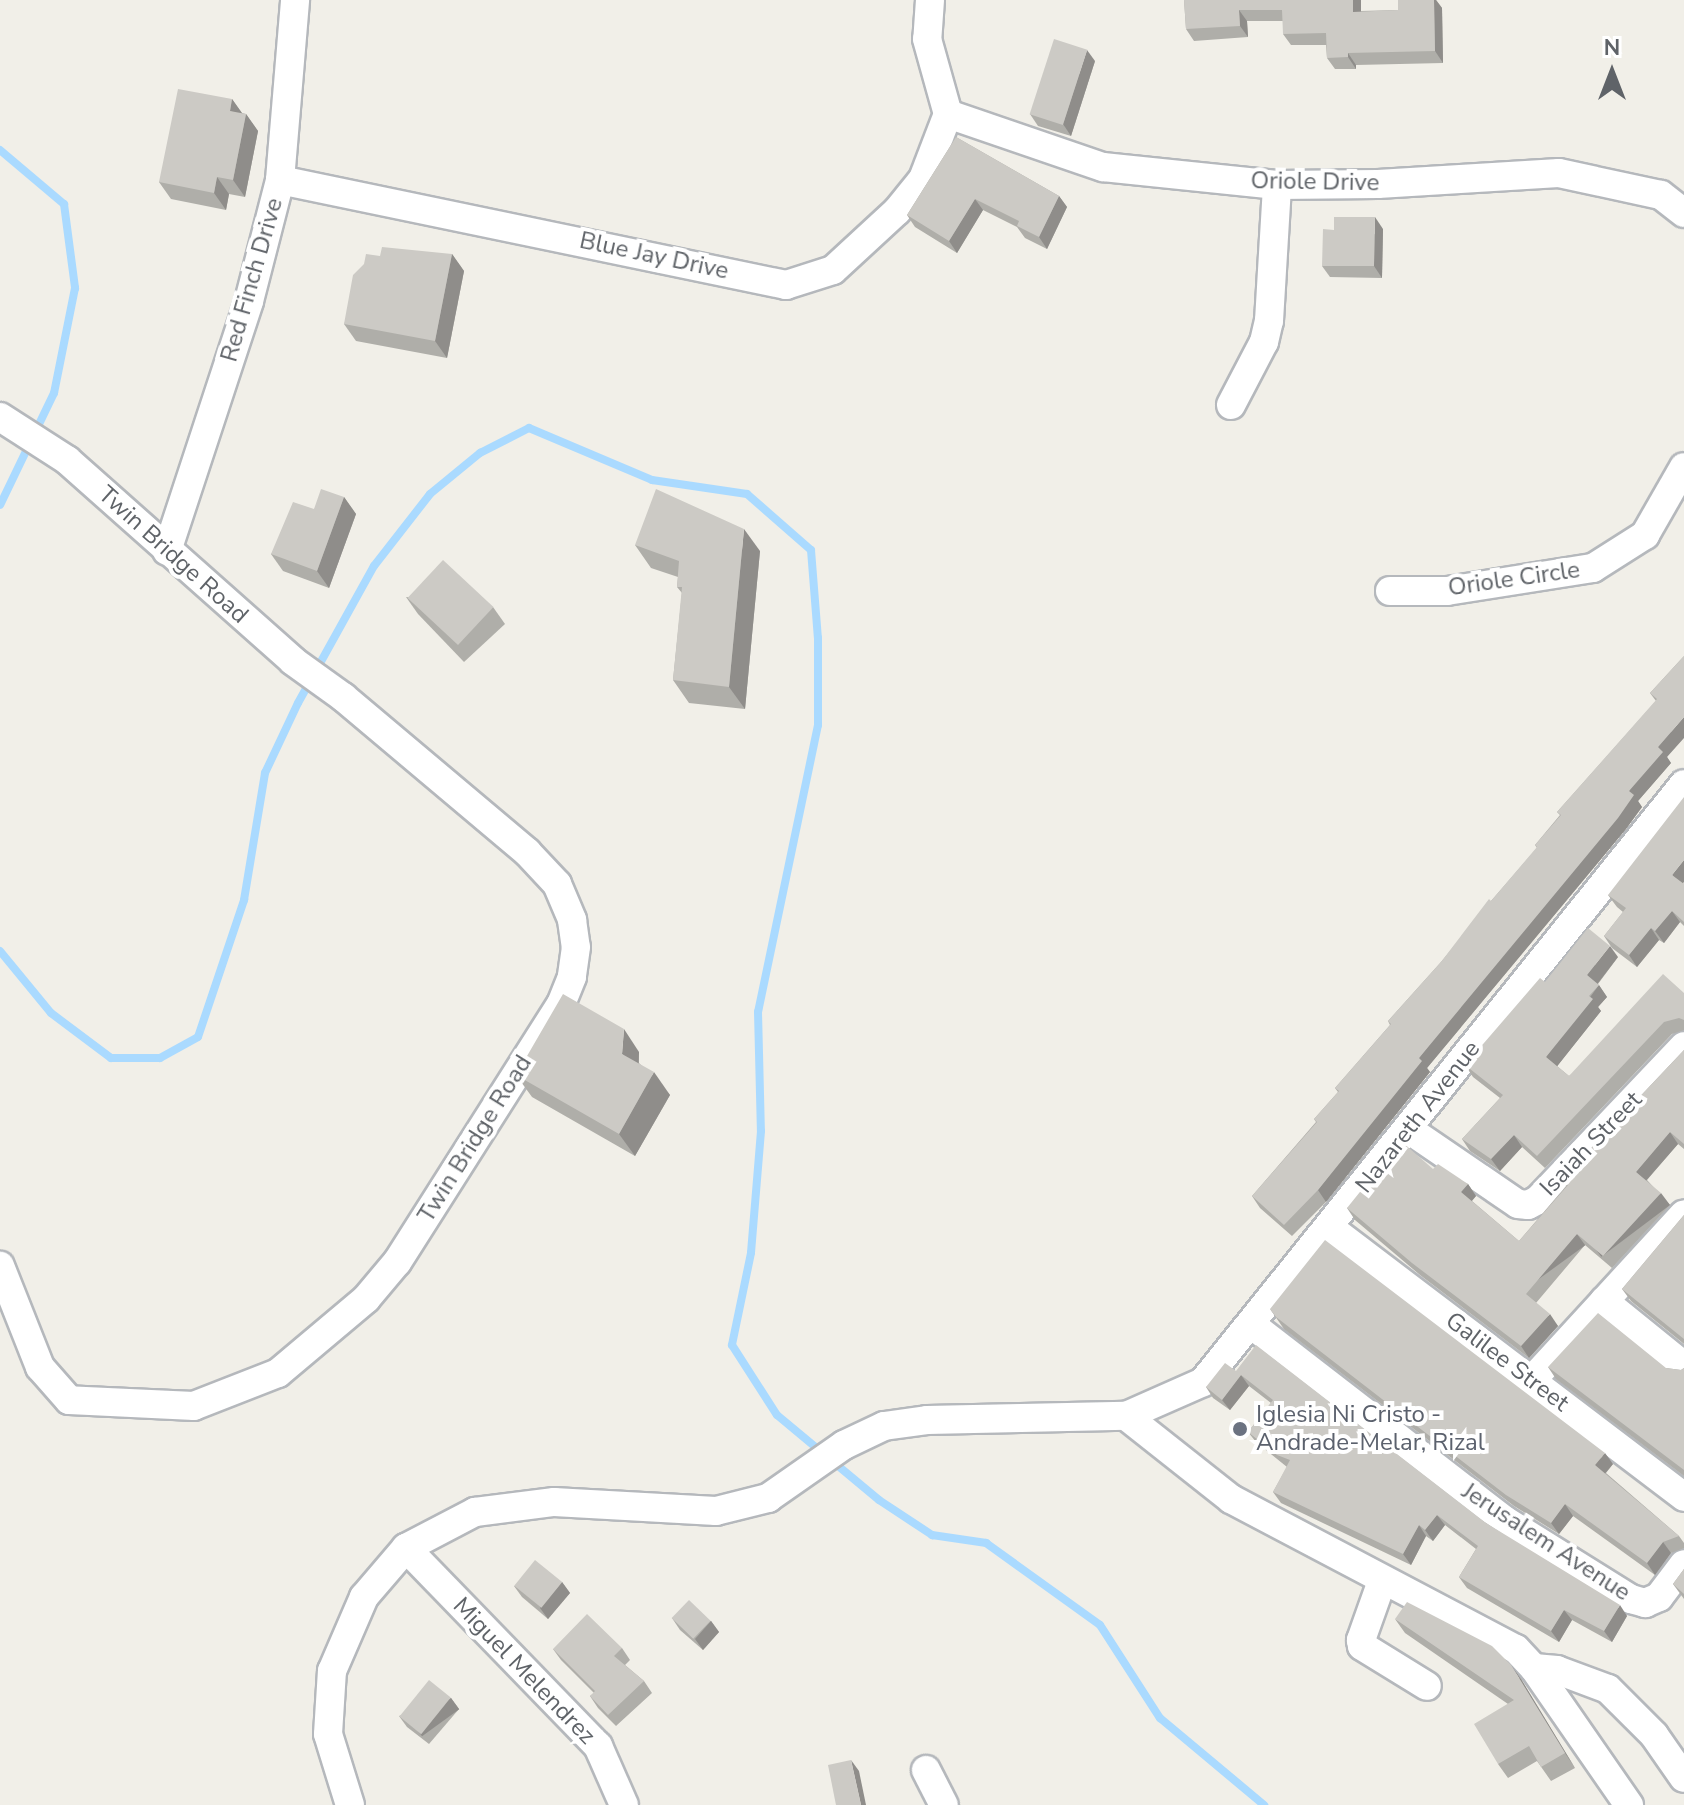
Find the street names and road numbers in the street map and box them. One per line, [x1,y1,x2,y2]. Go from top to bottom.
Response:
street label: Oriole Drive [1250,166,1380,198]
street label: Red Finch Drive [215,195,289,365]
street label: Blue Jay Drive [577,226,731,286]
street label: Twin Bridge Road [92,480,254,630]
street label: Oriole Circle [1446,555,1582,603]
street label: Nazareth Avenue [1350,1035,1486,1199]
street label: Twin Bridge Road [412,1050,538,1228]
street label: Isaiah Street [1534,1086,1648,1202]
street label: Galilee Street [1440,1306,1574,1418]
street label: Jerusalem Avenue [1456,1477,1636,1607]
street label: Miguel Melendrez [447,1592,601,1750]

